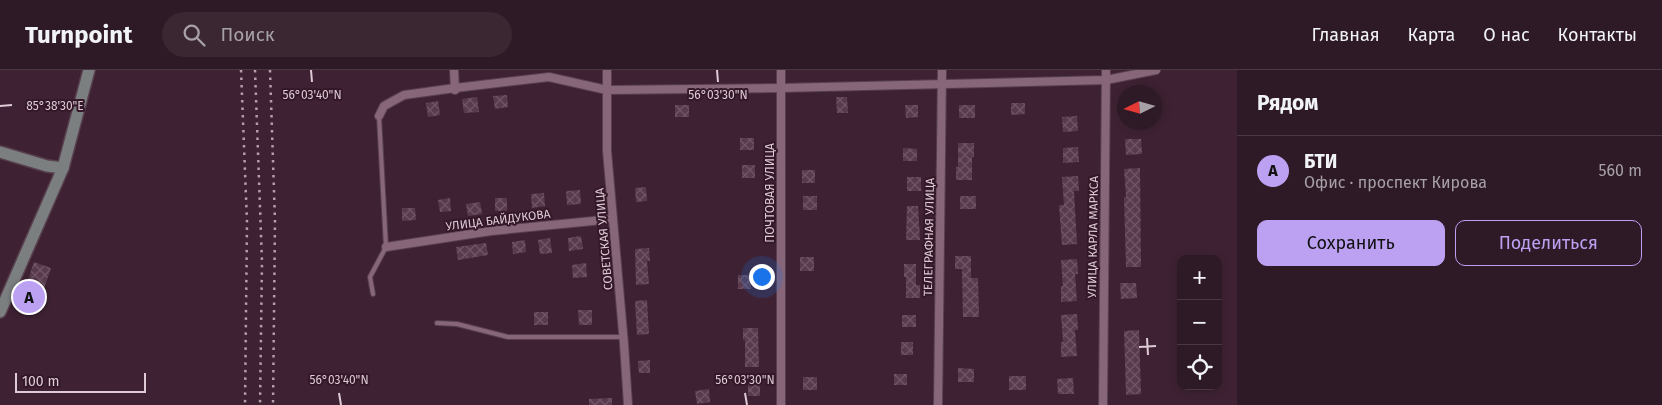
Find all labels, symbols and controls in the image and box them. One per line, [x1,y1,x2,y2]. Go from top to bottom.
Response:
search box [162,12,512,57]
text: Turnpoint [25,21,132,49]
icon: search [180,21,208,49]
text: Поиск [220,23,275,46]
text: Главная [1312,24,1380,46]
text: Карта [1408,24,1455,46]
text: О нас [1483,24,1530,46]
text: Контакты [1558,24,1637,46]
north arrow [1117,85,1162,130]
text: 56°03'40"N [282,88,342,102]
text: 56°03'30"N [688,88,748,102]
text: Рядом [1257,90,1318,116]
text: 85°38'30"E [26,99,84,113]
street label: ПОЧТОВАЯ УЛИЦА [763,143,777,243]
text: БТИ [1304,150,1337,173]
text: A [1268,161,1278,180]
text: 560 m [1599,161,1642,180]
text: Офис · проспект Кирова [1304,173,1487,192]
street label: УЛИЦА КАРЛА МАРКСА [1085,176,1101,298]
street label: ТЕЛЕГРАФНАЯ УЛИЦА [921,177,937,296]
street label: СОВЕТСКАЯ УЛИЦА [593,187,615,291]
street label: УЛИЦА БАЙДУКОВА [445,206,551,233]
button: Сохранить [1257,220,1445,266]
button: Поделиться [1455,220,1642,266]
map controls [1177,255,1222,390]
button: + [1177,255,1222,300]
your location [749,264,775,290]
pin: A [13,278,45,316]
button: − [1177,300,1222,345]
button: locate [1177,345,1222,390]
scale bar [15,370,146,393]
text: 100 m [22,373,59,390]
text: 56°03'40"N [309,373,369,387]
text: 56°03'30"N [715,373,775,387]

